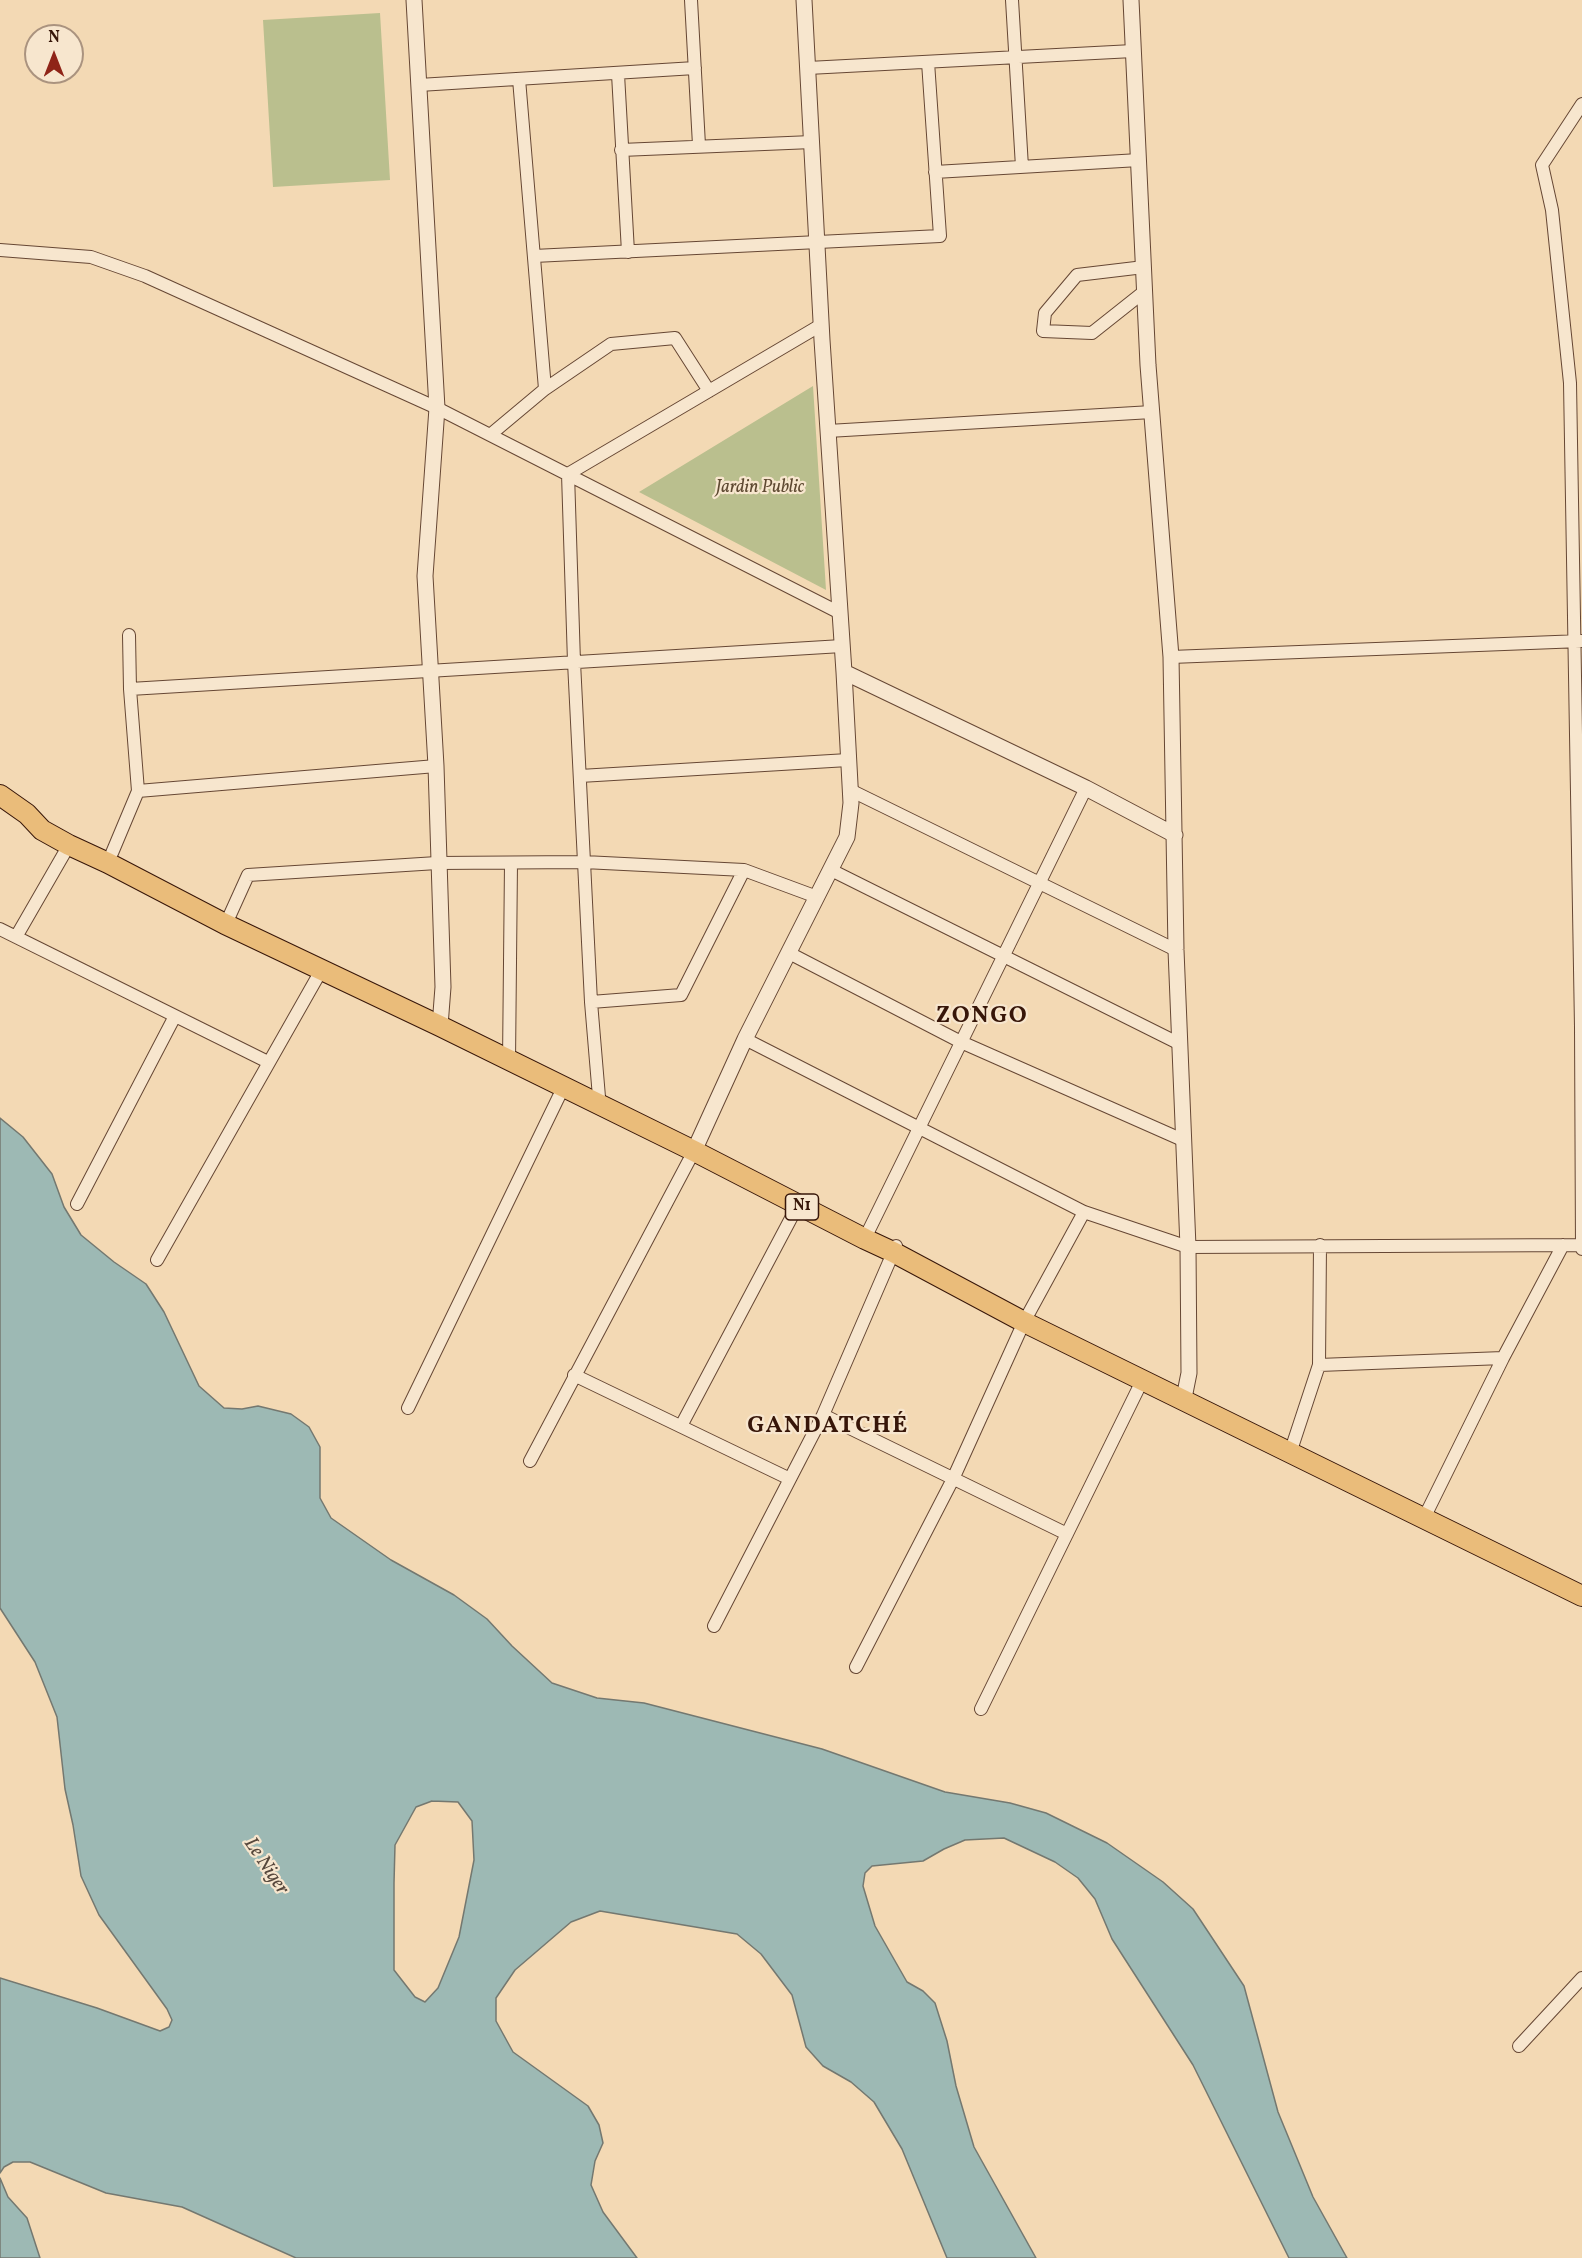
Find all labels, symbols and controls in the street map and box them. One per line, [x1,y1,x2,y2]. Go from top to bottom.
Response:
north arrow [24,24,84,84]
text: N [48,27,60,49]
park label: Jardin Public [716,478,804,500]
district label: ZONGO [936,1004,1028,1032]
road number: N1 [786,1194,818,1220]
district label: GANDATCHÉ [747,1414,909,1442]
water label: Le Niger [237,1834,293,1900]

